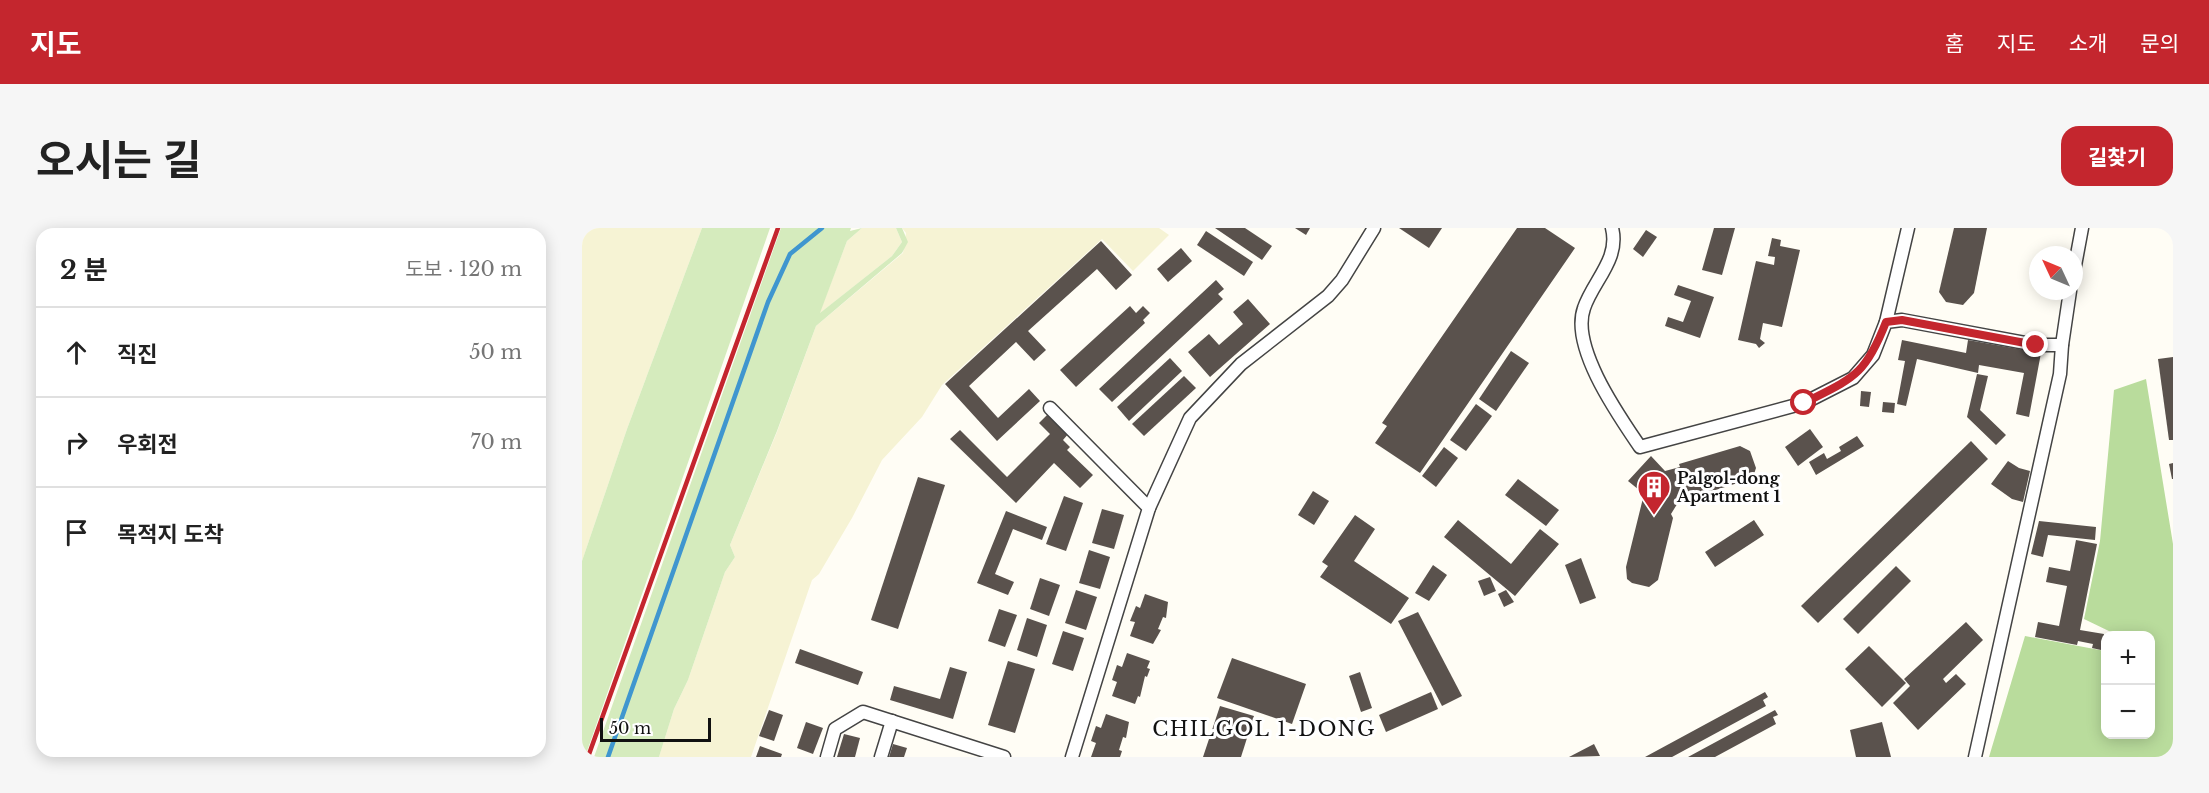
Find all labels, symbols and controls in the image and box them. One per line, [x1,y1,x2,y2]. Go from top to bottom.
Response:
text: 지도 [30,27,82,62]
text: 홈 [1945,31,1964,57]
text: 지도 [1997,31,2036,57]
text: 소개 [2069,31,2107,57]
text: 문의 [2140,31,2179,57]
button: 길찾기 [2061,126,2173,186]
text: 오시는 길 [36,134,202,186]
north arrow [2029,246,2083,300]
text: 2 분 [60,254,108,286]
text: 도보 · 120 m [405,257,522,281]
route end [2022,331,2048,357]
icon: ahead [60,336,93,369]
text: 50 m [469,340,522,364]
text: 직진 [117,341,157,368]
route start [1790,389,1816,415]
icon: right [60,426,93,459]
text: 70 m [470,430,522,454]
text: 우회전 [117,431,178,458]
place label: Palgol-dong Apartment 1 [1676,468,1781,506]
building icon: Palgol-dong Apartment 1 [1636,469,1672,516]
icon: arrive [60,516,93,549]
text: 목적지 도착 [117,521,224,548]
map controls [2101,631,2155,739]
button: + [2101,631,2155,685]
button: − [2101,685,2155,739]
scale bar [600,715,711,742]
district label: CHILGOL 1-DONG [1152,717,1376,741]
text: 50 m [609,718,651,738]

